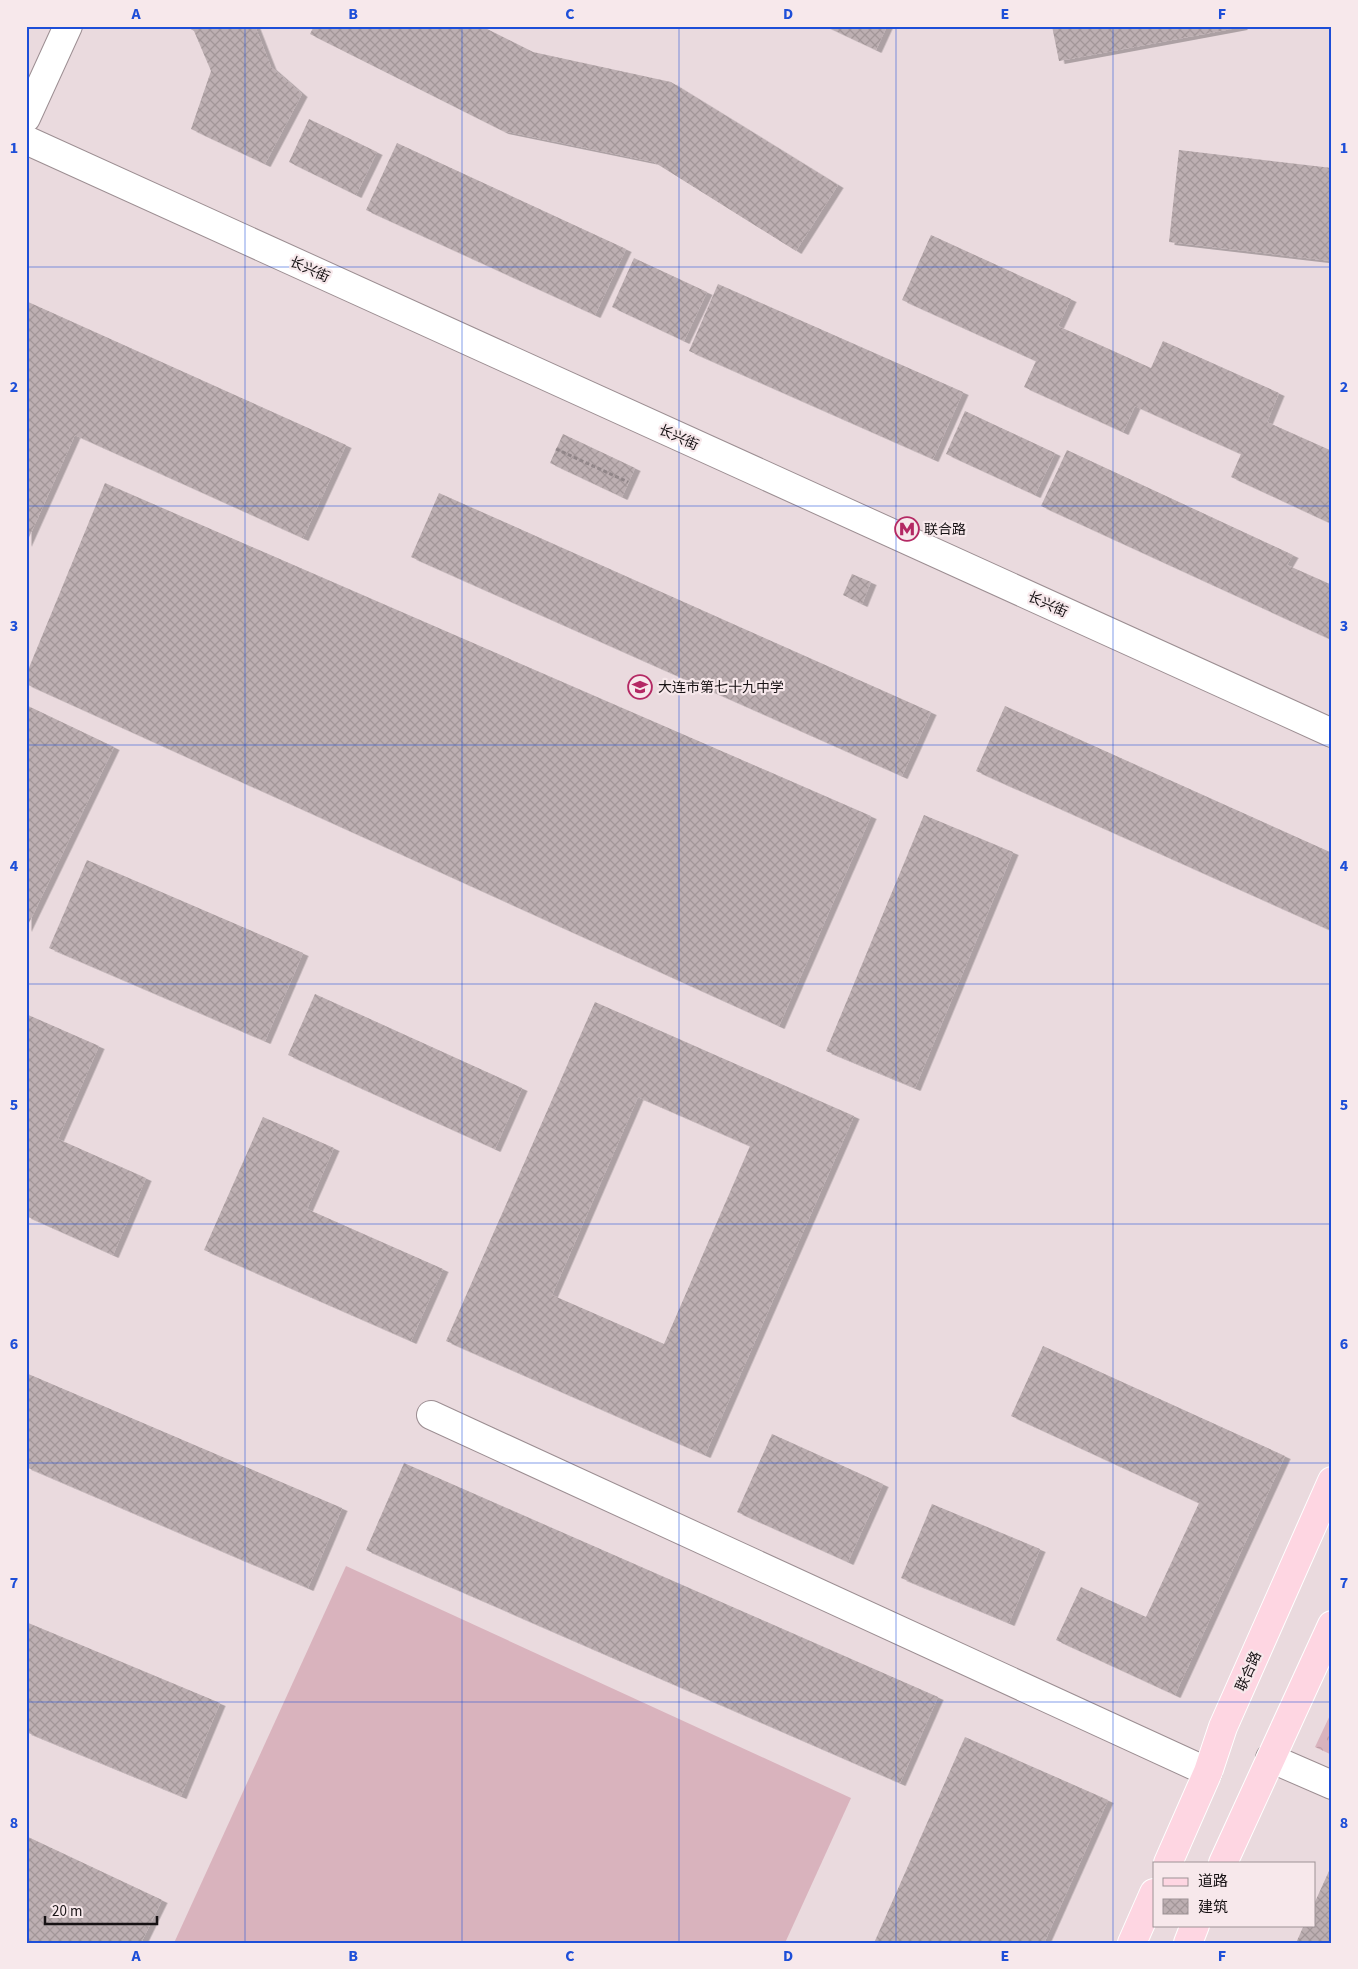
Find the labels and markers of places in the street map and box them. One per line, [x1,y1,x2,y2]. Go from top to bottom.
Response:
metro station icon: 联合路 [894,516,920,542]
place label: 联合路 [924,520,966,540]
school or university icon: 大连市第七十九中学 [627,674,653,700]
place label: 大连市第七十九中学 [658,678,784,698]

